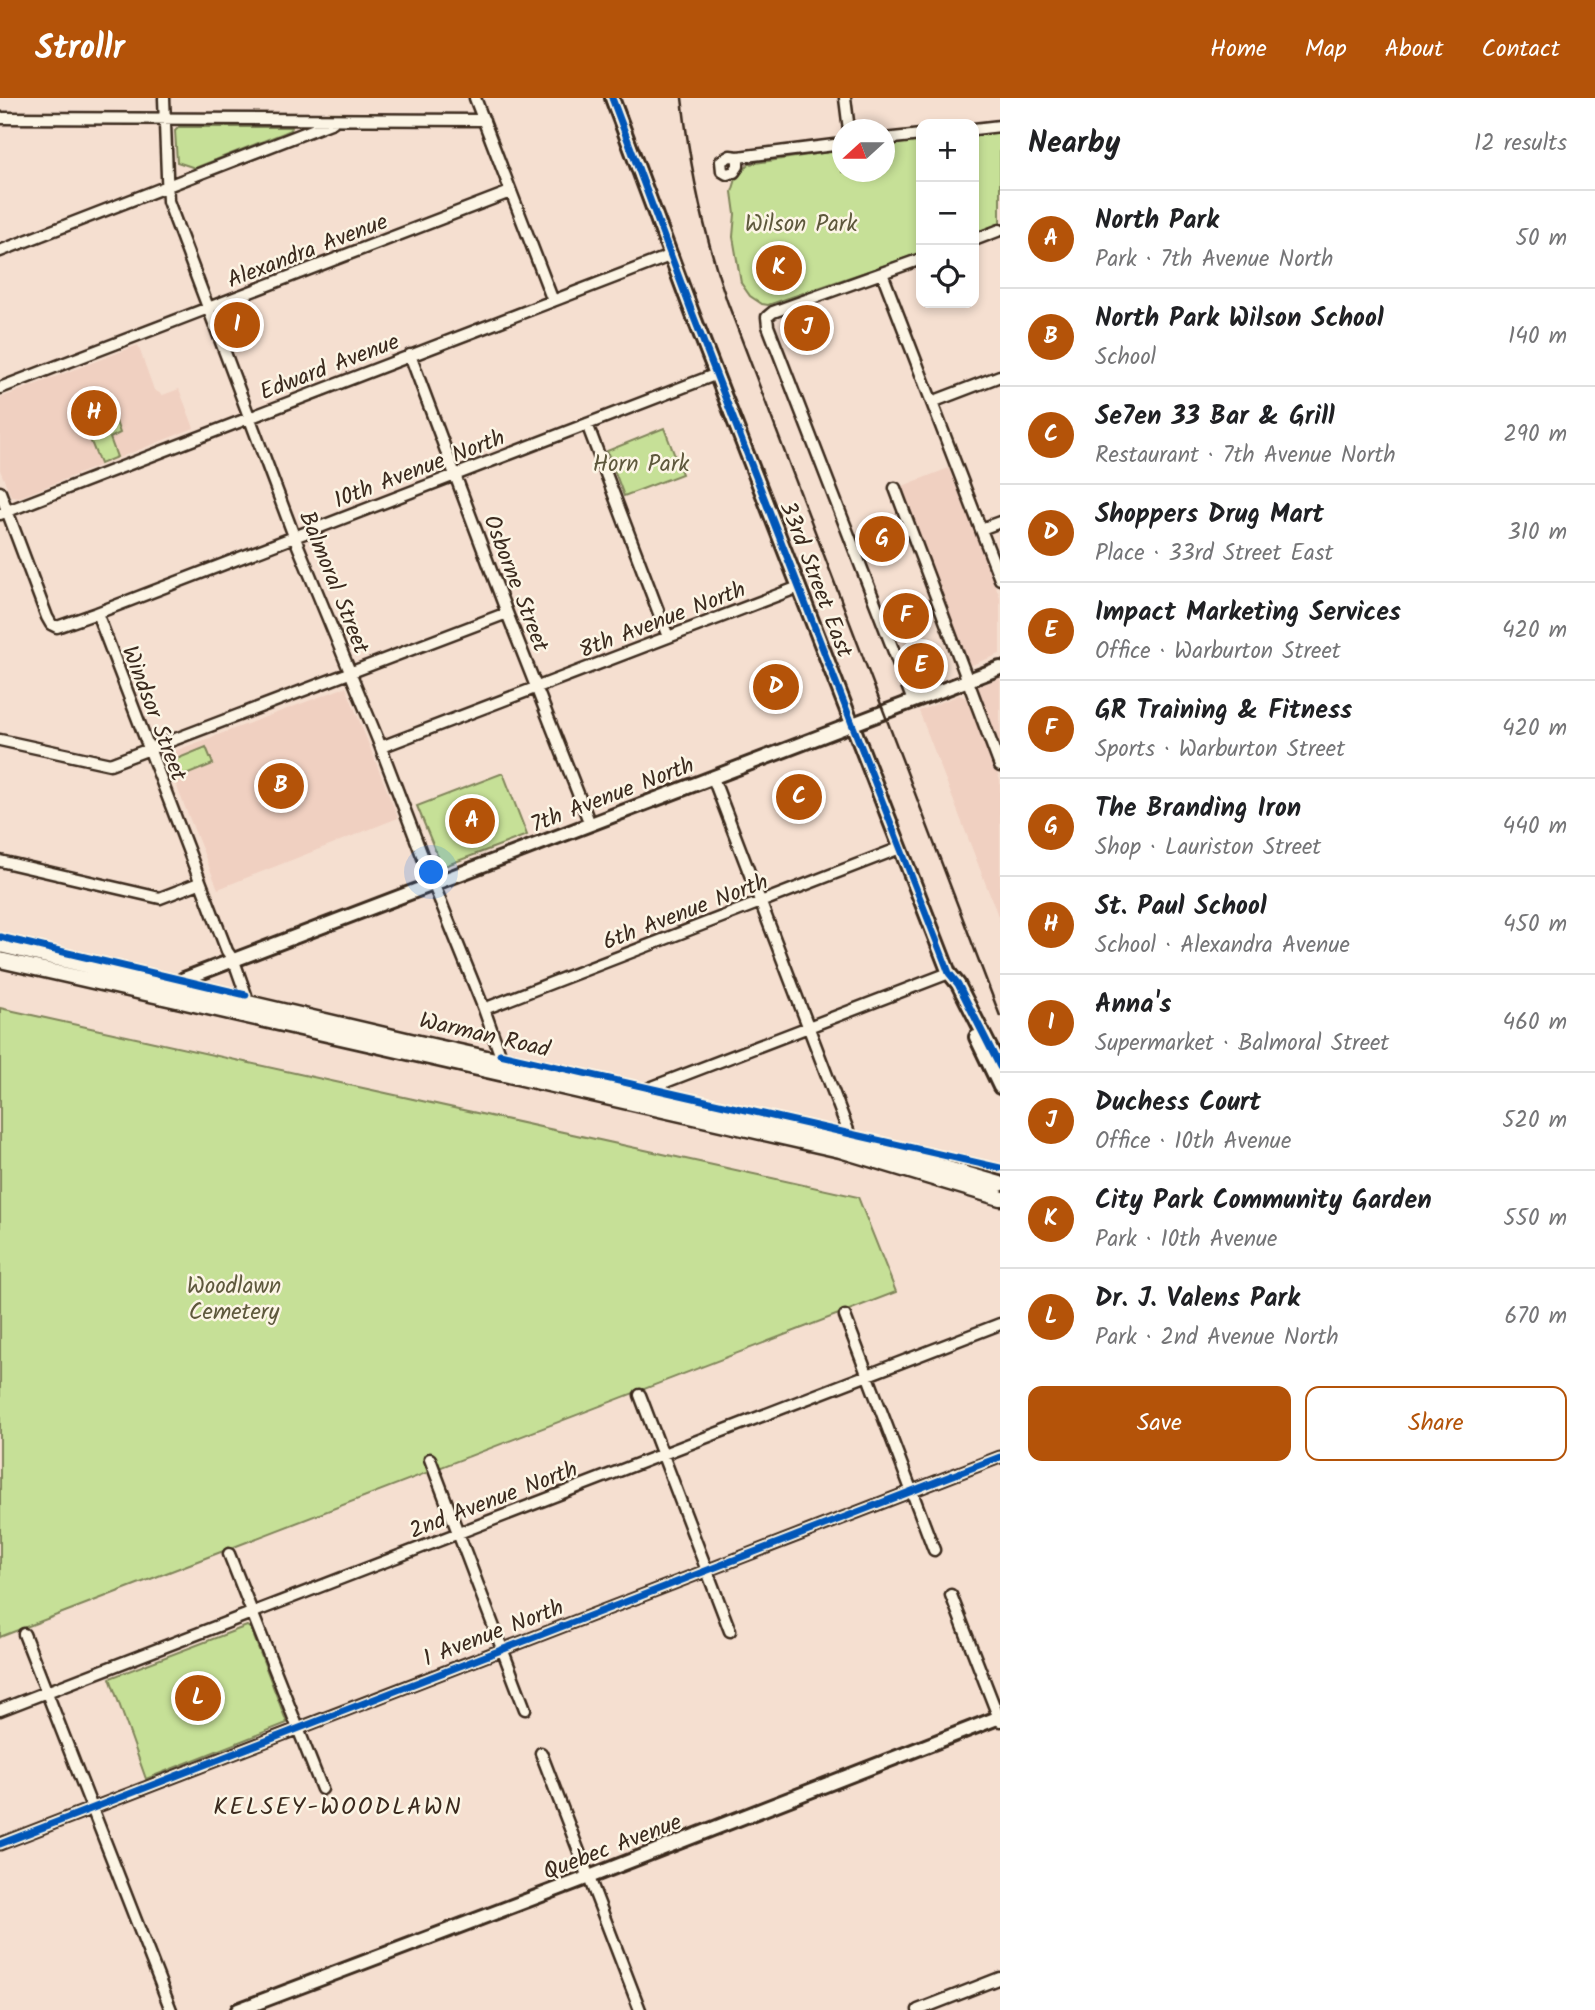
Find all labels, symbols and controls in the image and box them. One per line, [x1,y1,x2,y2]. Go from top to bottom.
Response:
text: Strollr [35,23,125,76]
text: Home [1210,30,1267,69]
text: Map [1305,30,1347,69]
text: About [1385,30,1443,69]
text: Contact [1481,30,1560,69]
north arrow [832,119,895,182]
map controls [916,119,979,308]
button: + [916,119,979,182]
text: Nearby [1028,120,1120,168]
text: 12 results [1474,126,1567,162]
button: − [916,182,979,245]
text: North Park [1095,200,1219,242]
street label: Alexandra Avenue [222,205,393,299]
park label: Wilson Park [745,207,857,243]
text: A [1044,221,1058,257]
text: 50 m [1516,221,1567,257]
pin: K [756,242,802,294]
text: Park · 7th Avenue North [1095,242,1333,278]
button: locate [916,245,979,308]
text: North Park Wilson School [1095,298,1384,340]
pin: I [214,299,260,351]
pin: J [784,302,830,354]
text: B [1044,319,1058,355]
text: 140 m [1508,319,1567,355]
street label: Edward Avenue [255,325,405,411]
text: School [1095,340,1156,376]
pin: H [71,387,117,439]
text: Se7en 33 Bar & Grill [1095,396,1335,438]
text: C [1044,417,1058,453]
text: 290 m [1503,417,1567,453]
street label: 10th Avenue North [329,421,511,519]
text: Restaurant · 7th Avenue North [1095,438,1396,474]
park label: Horn Park [593,447,690,483]
text: Shoppers Drug Mart [1095,494,1324,536]
street label: 33rd Street East [769,496,862,664]
street label: Balmoral Street [288,506,379,661]
street label: Osborne Street [472,510,558,658]
pin: G [859,513,905,565]
text: D [1043,515,1059,551]
text: 310 m [1508,515,1567,551]
text: Place · 33rd Street East [1095,536,1333,572]
street label: 8th Avenue North [574,573,751,669]
pin: F [883,590,929,642]
text: Impact Marketing Services [1095,592,1401,634]
text: E [1045,613,1057,649]
text: 420 m [1502,613,1567,649]
text: Office · Warburton Street [1095,634,1341,670]
pin: E [898,640,944,692]
street label: Windsor Street [111,641,196,788]
pin: D [753,661,799,713]
text: GR Training & Fitness [1095,690,1352,732]
text: F [1045,711,1057,747]
text: 420 m [1502,711,1567,747]
text: Sports · Warburton Street [1095,732,1345,768]
street label: 7th Avenue North [526,748,700,844]
pin: B [258,760,304,812]
pin: C [776,771,822,823]
text: The Branding Iron [1095,788,1301,830]
pin: A [449,795,495,847]
text: G [1044,809,1058,845]
text: 440 m [1503,809,1567,845]
text: Shop · Lauriston Street [1095,830,1321,866]
your location [414,855,448,889]
street label: 6th Avenue North [598,865,774,961]
text: St. Paul School [1095,886,1267,928]
text: H [1044,907,1058,943]
text: 450 m [1503,907,1567,943]
text: School · Alexandra Avenue [1095,928,1350,964]
text: Anna's [1095,984,1171,1026]
street label: Warman Road [416,1003,554,1069]
text: I [1047,1005,1055,1041]
text: 460 m [1503,1005,1567,1041]
text: Supermarket · Balmoral Street [1095,1026,1389,1062]
text: Duchess Court [1095,1082,1261,1124]
text: J [1045,1103,1057,1139]
text: 520 m [1502,1103,1567,1139]
text: Office · 10th Avenue [1095,1124,1291,1160]
text: City Park Community Garden [1095,1180,1432,1222]
text: K [1044,1201,1058,1237]
text: 550 m [1503,1201,1567,1237]
text: Park · 10th Avenue [1095,1222,1277,1258]
park label: Woodlawn Cemetery [187,1269,281,1331]
text: Dr. J. Valens Park [1095,1278,1300,1320]
text: L [1045,1299,1057,1335]
text: 670 m [1505,1299,1567,1335]
text: Park · 2nd Avenue North [1095,1320,1339,1356]
button: Save [1028,1386,1291,1461]
button: Share [1305,1386,1567,1461]
street label: 2nd Avenue North [404,1452,583,1550]
street label: 1 Avenue North [418,1591,569,1677]
pin: L [175,1672,221,1724]
district label: KELSEY-WOODLAWN [213,1788,463,1827]
street label: Quebec Avenue [538,1805,687,1891]

